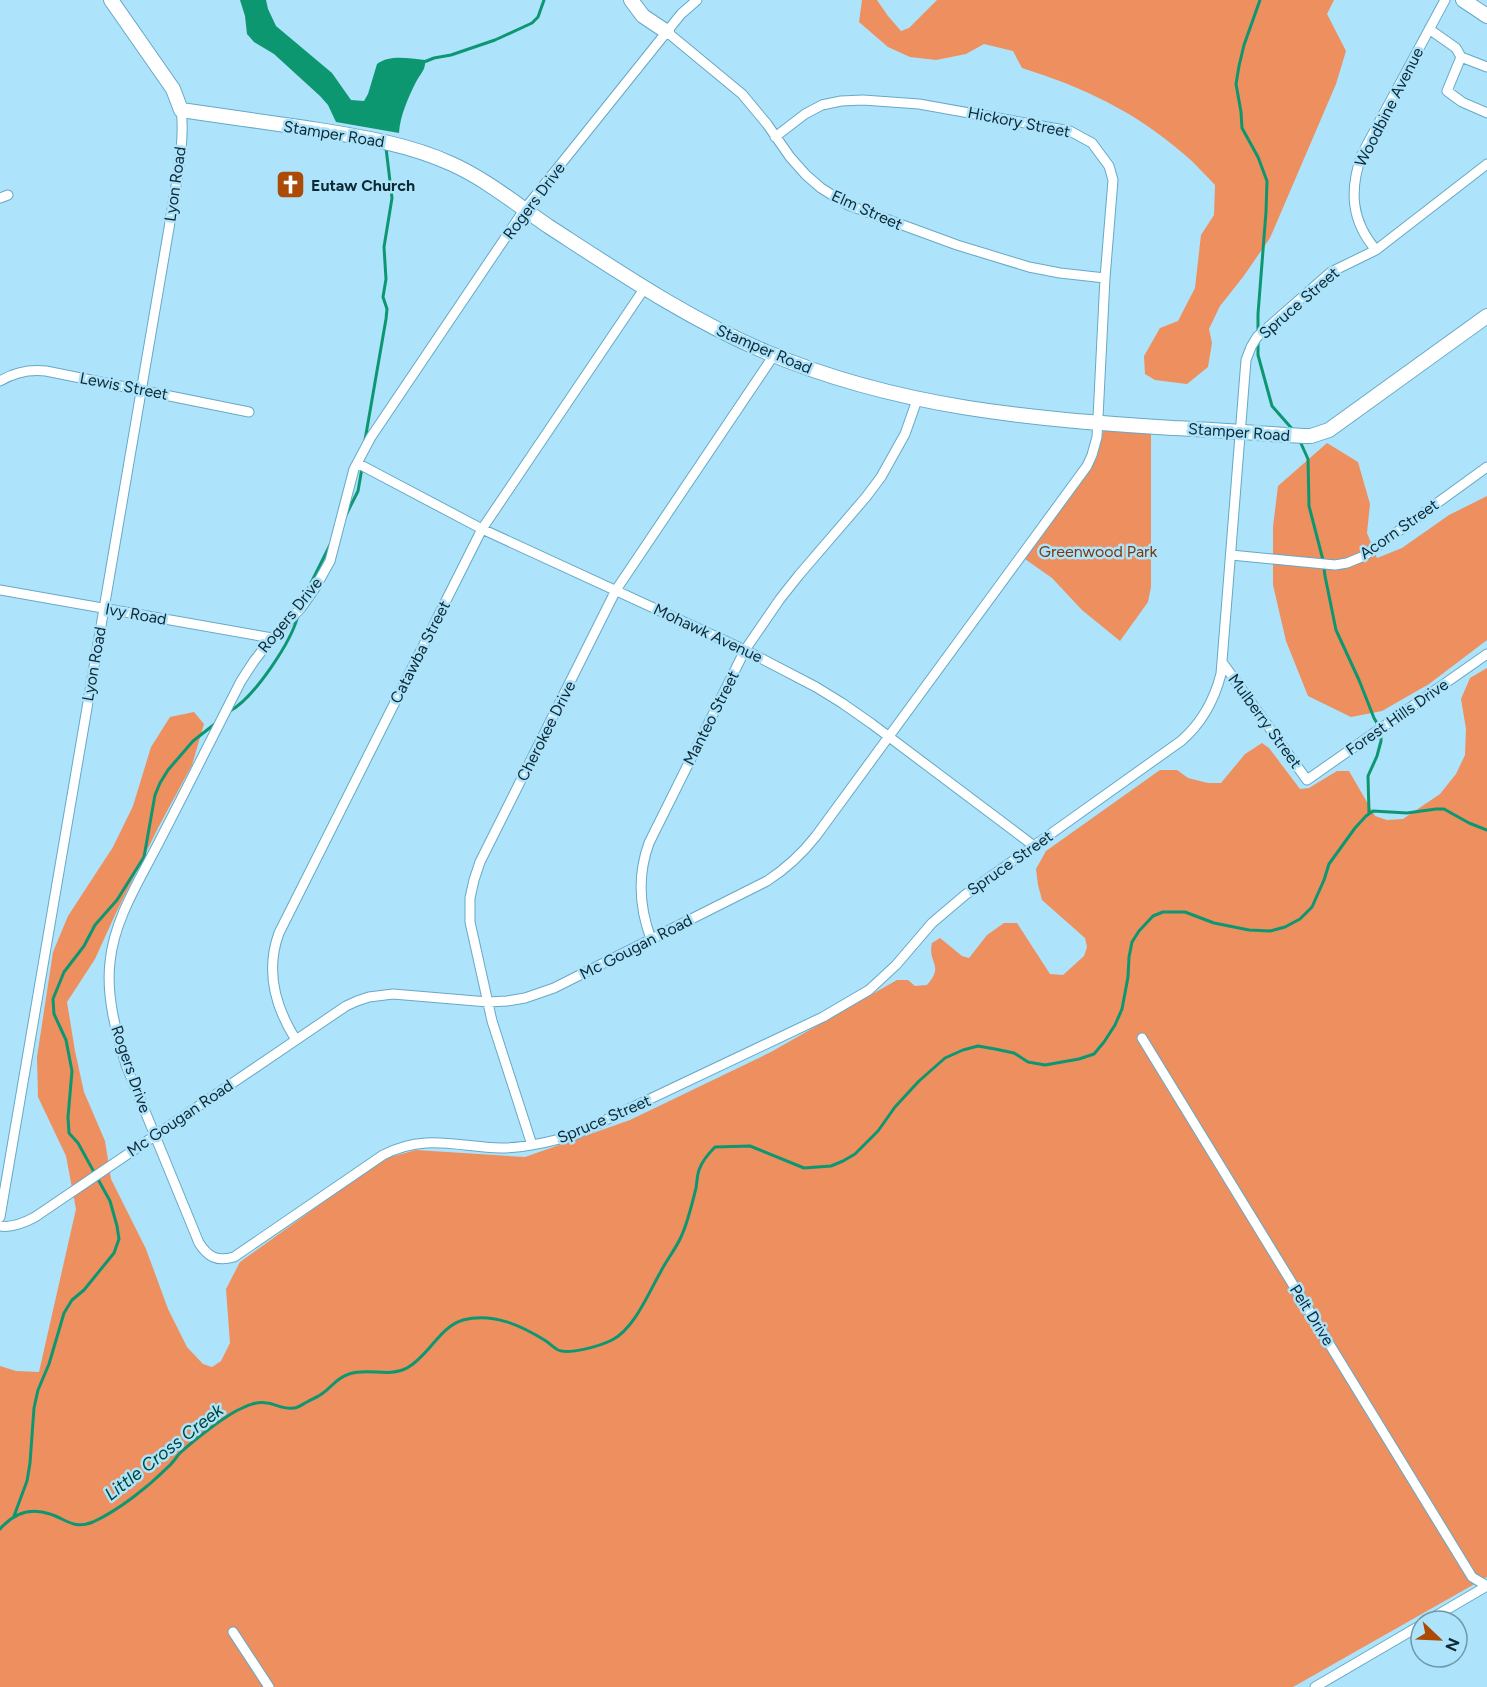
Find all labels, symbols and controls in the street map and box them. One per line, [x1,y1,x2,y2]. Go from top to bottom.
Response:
street label: Woodbine Avenue [1351,44,1427,170]
street label: Hickory Street [966,103,1072,141]
street label: Stamper Road [282,117,386,151]
street label: Lyon Road [160,145,190,223]
street label: Rogers Drive [499,159,569,243]
church icon: Eutaw Church [274,169,306,201]
place label: Eutaw Church [311,176,415,195]
street label: Elm Street [829,186,905,234]
street label: Spruce Street [1255,263,1343,343]
street label: Stamper Road [713,320,815,378]
street label: Lewis Street [78,368,170,404]
street label: Stamper Road [1187,419,1291,445]
street label: Acorn Street [1356,495,1442,563]
park label: Greenwood Park [1039,542,1157,561]
street label: Rogers Drive [254,573,326,656]
street label: Catawba Street [386,598,454,706]
street label: Ivy Road [104,599,168,629]
street label: Mohawk Avenue [650,599,766,667]
street label: Lyon Road [78,625,110,703]
street label: Manteo Street [679,668,743,768]
street label: Mulberry Street [1224,670,1306,772]
street label: Forest Hills Drive [1342,674,1452,759]
street label: Cherokee Drive [513,677,580,784]
street label: Spruce Street [964,827,1056,899]
street label: Mc Gougan Road [577,910,695,984]
street label: Rogers Drive [107,1023,155,1115]
street label: Mc Gougan Road [123,1076,237,1160]
street label: Spruce Street [554,1091,654,1147]
street label: Pelt Drive [1286,1281,1338,1349]
water label: Little Cross Creek [100,1398,229,1505]
north arrow [1409,1609,1469,1669]
text: N [1441,1635,1464,1654]

